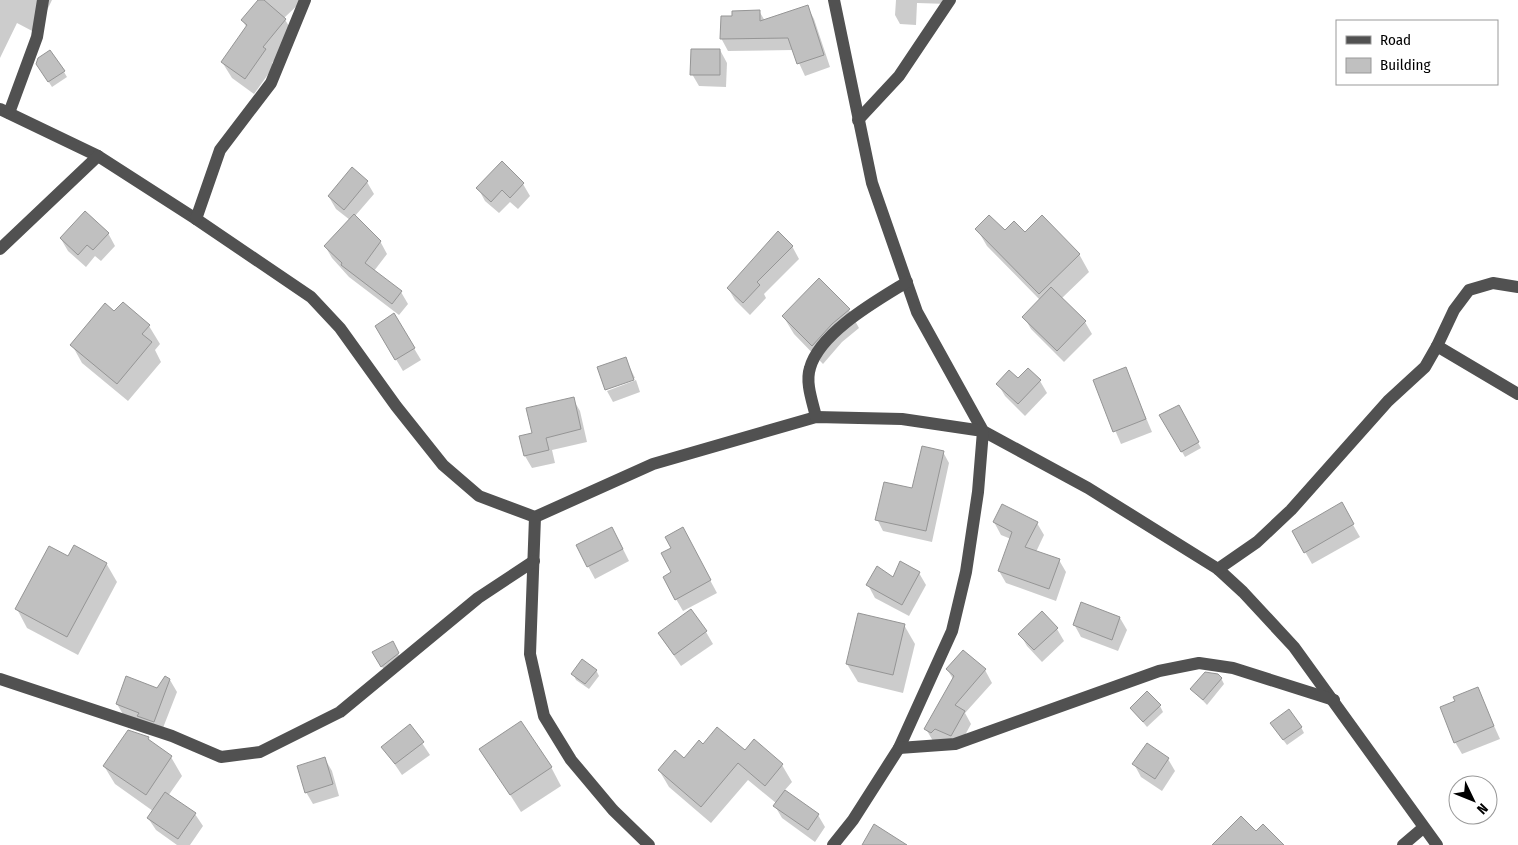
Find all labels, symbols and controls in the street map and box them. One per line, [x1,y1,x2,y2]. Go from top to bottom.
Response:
legend [1336,20,1498,85]
text: Road [1380,31,1411,49]
text: Building [1380,56,1431,74]
north arrow [1448,775,1498,825]
text: N [1473,800,1491,817]

